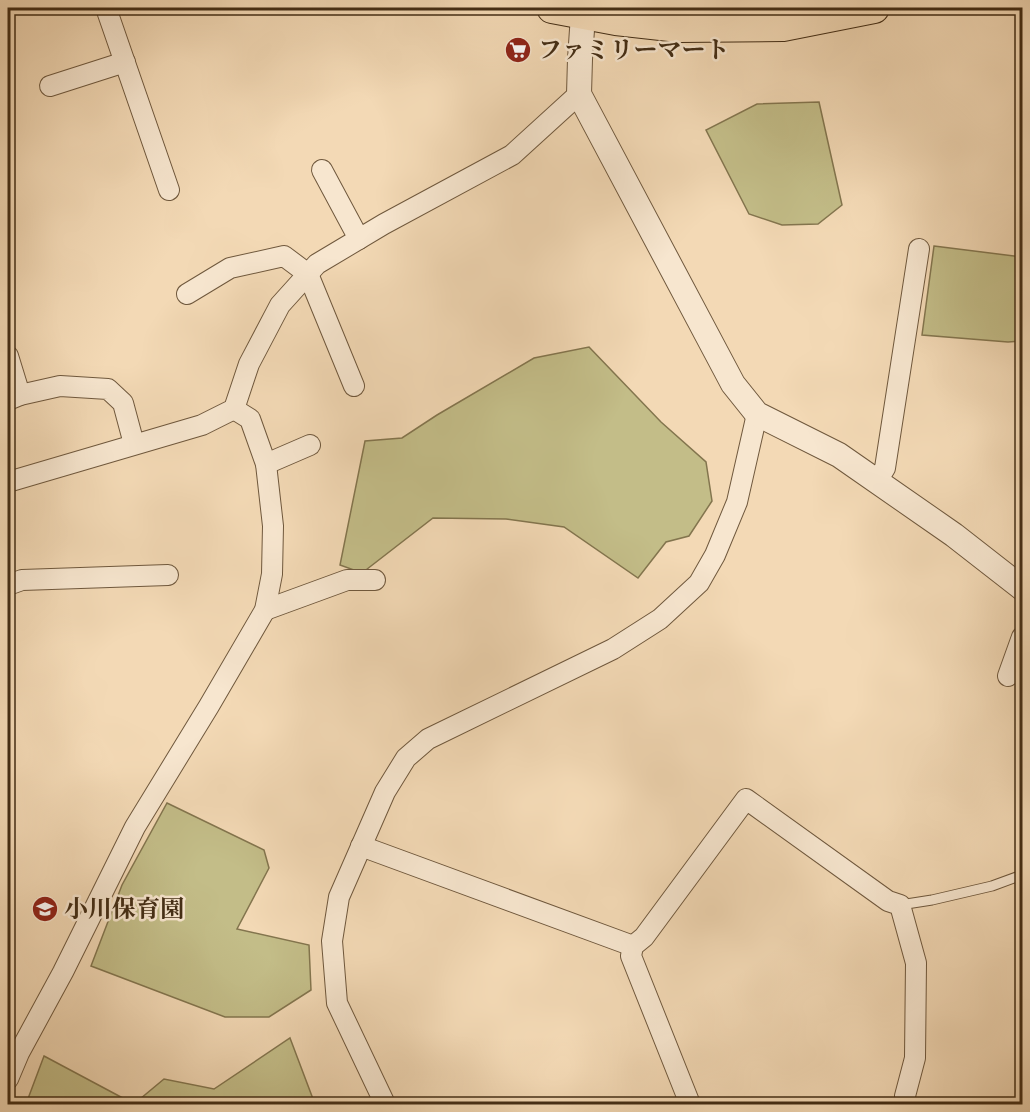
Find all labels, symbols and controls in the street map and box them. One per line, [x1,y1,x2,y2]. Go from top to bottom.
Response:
supermarket icon: ファミリーマート [503,35,533,65]
place label: ファミリーマート [538,35,730,65]
school or university icon: 小川保育園 [30,894,60,924]
place label: 小川保育園 [64,894,184,924]

